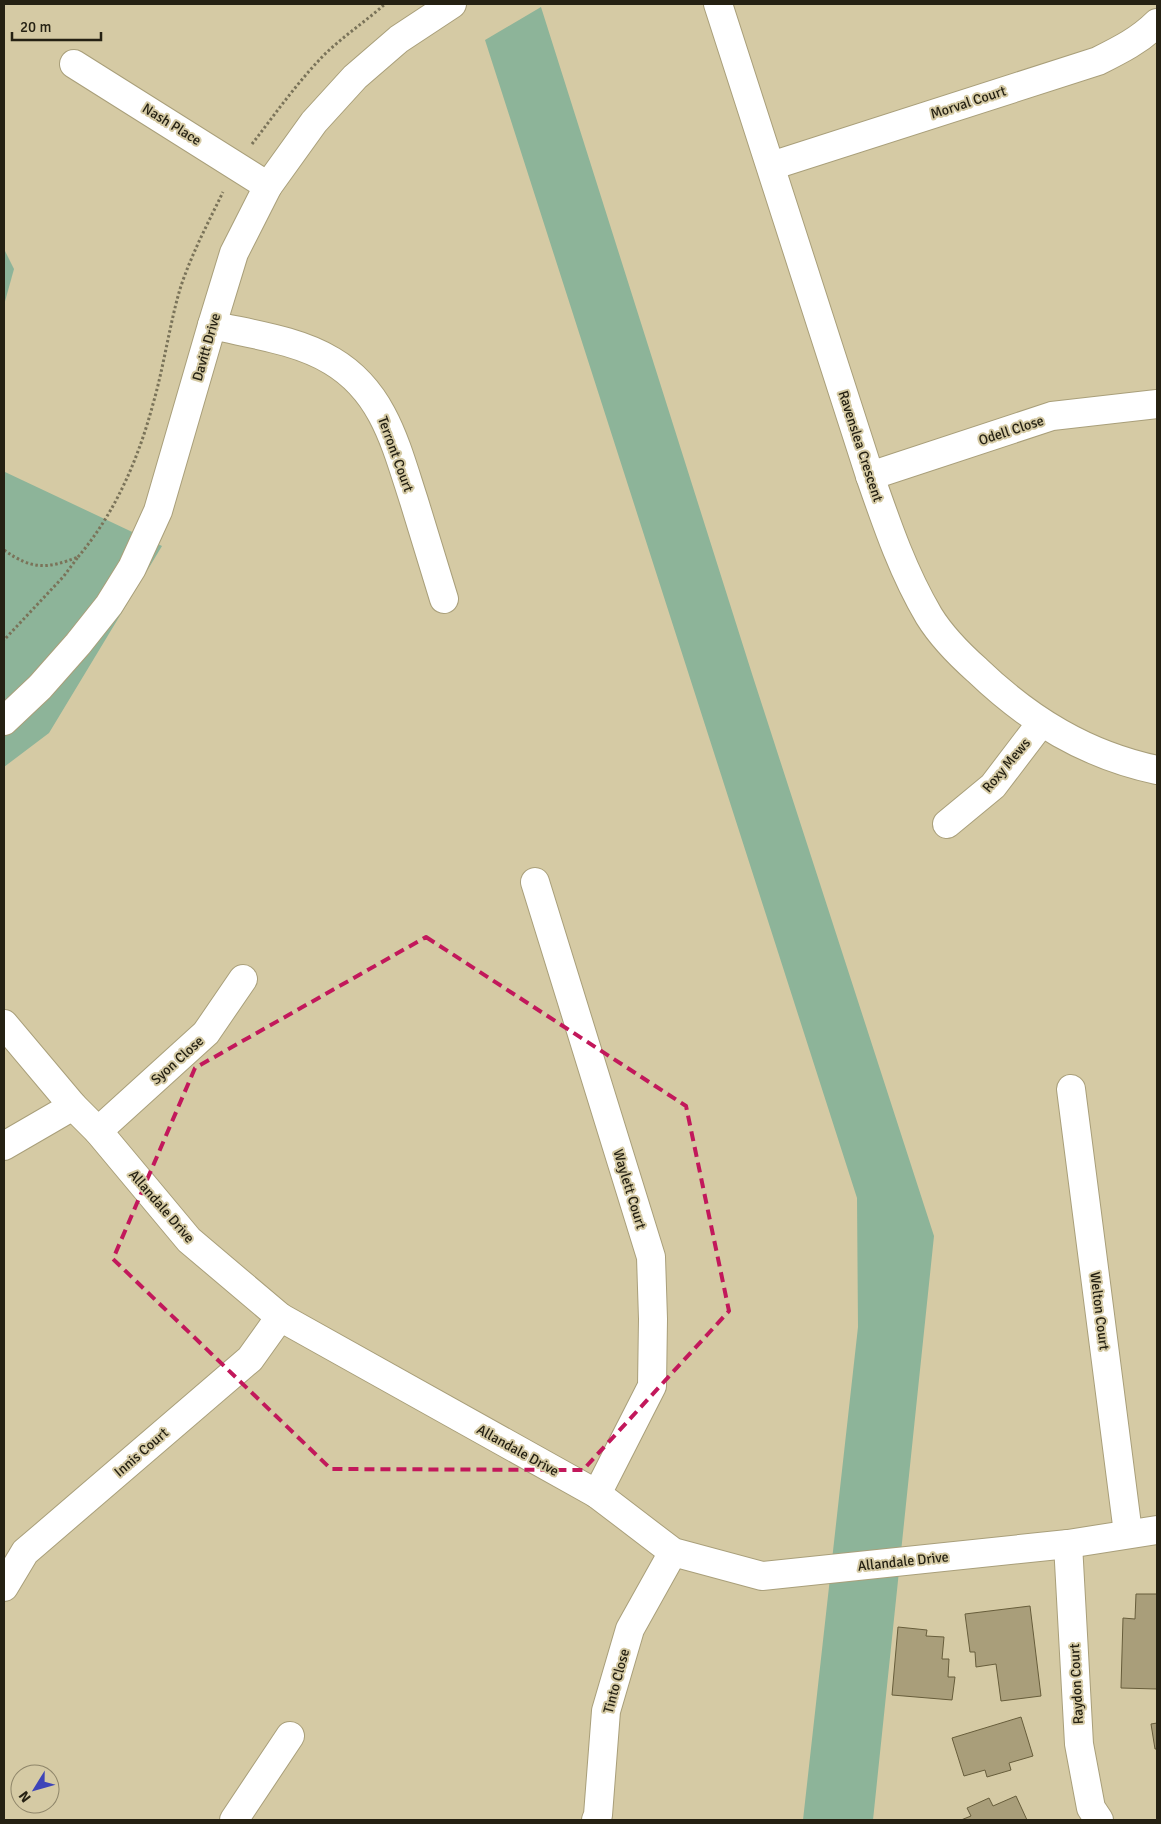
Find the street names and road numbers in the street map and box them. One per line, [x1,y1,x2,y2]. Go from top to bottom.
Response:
street label: Morval Court [928,82,1008,123]
street label: Nash Place [139,100,204,149]
street label: Davitt Drive [189,311,224,383]
street label: Ravenslea Crescent [835,388,887,504]
street label: Odell Close [976,412,1046,449]
street label: Terront Court [374,414,417,494]
street label: Roxy Mews [979,735,1034,796]
street label: Syon Close [148,1032,207,1088]
street label: Waylett Court [609,1147,650,1231]
street label: Allandale Drive [125,1166,198,1246]
street label: Welton Court [1086,1271,1113,1351]
street label: Allandale Drive [474,1421,562,1480]
street label: Innis Court [111,1424,172,1480]
street label: Allandale Drive [857,1548,949,1575]
street label: Raydon Court [1066,1643,1087,1725]
street label: Tinto Close [600,1647,633,1715]

